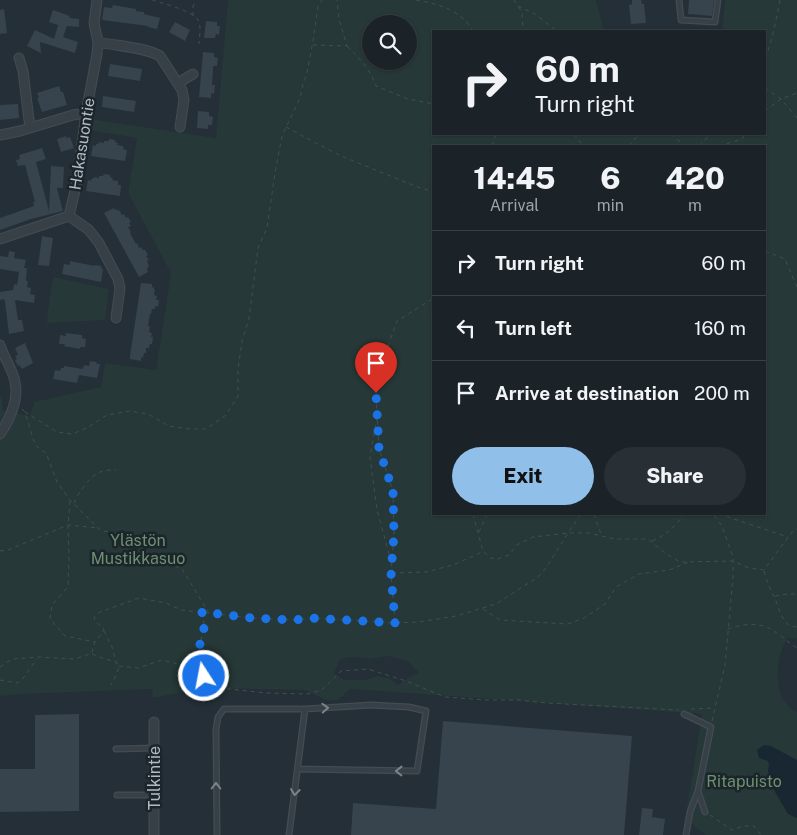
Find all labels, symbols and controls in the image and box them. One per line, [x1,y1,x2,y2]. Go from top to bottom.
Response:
map controls [362,15,417,70]
button: search [362,15,417,70]
text: 60 m [535,49,620,90]
icon: right [452,50,517,115]
text: Turn right [535,91,635,117]
street label: Hakasuontie [65,97,99,191]
text: 14:45 [473,160,556,196]
text: 6 [600,160,621,196]
text: 420 [665,160,725,196]
text: Arrival [490,196,539,215]
text: min [597,196,624,215]
text: m [688,196,702,215]
icon: right [452,249,480,277]
text: Turn right [495,252,584,274]
text: 60 m [702,252,746,274]
icon: left [452,314,480,342]
text: Turn left [495,317,572,339]
text: 160 m [694,317,746,339]
pin [355,342,397,393]
icon: arrive [362,349,390,377]
icon: arrive [452,379,480,407]
text: Arrive at destination [495,382,679,404]
text: 200 m [694,382,750,404]
button: Exit [452,447,594,505]
button: Share [604,447,746,505]
park label: Ylästön Mustikkasuo [91,531,185,568]
position arrow [177,649,229,701]
one-way arrow [321,703,329,714]
street label: Tulkintie [145,746,164,810]
one-way arrow [395,766,403,776]
park label: Ritapuisto [706,772,782,791]
one-way arrow [211,782,221,790]
one-way arrow [290,789,301,797]

